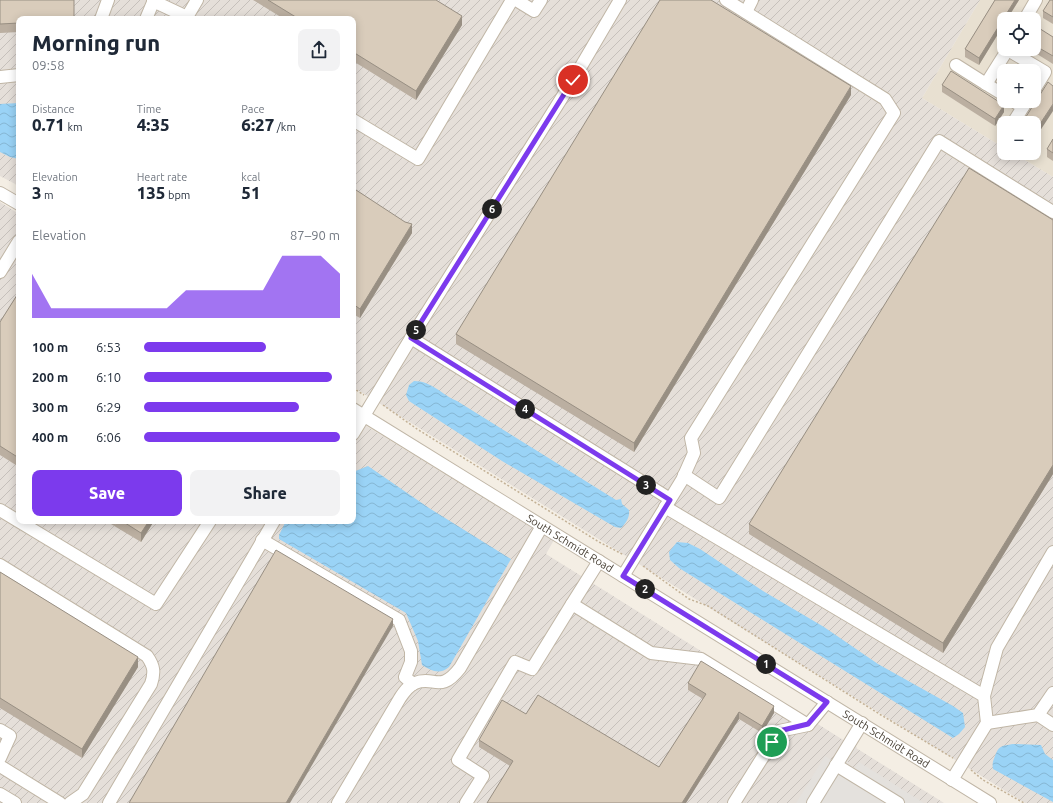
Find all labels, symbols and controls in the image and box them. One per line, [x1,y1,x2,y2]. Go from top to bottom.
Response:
map controls [997,12,1041,160]
button: locate [997,12,1041,56]
button: share [298,29,340,71]
text: Morning run [32,30,160,55]
text: 09:58 [32,58,65,72]
pin [556,63,590,97]
button: + [997,64,1041,108]
icon: check [562,69,584,91]
text: Distance [32,103,75,115]
text: Time [137,103,161,115]
text: Pace [241,103,265,115]
text: 0.71 [32,115,65,134]
text: 4:35 [137,115,170,134]
text: 6:27 [241,115,274,134]
button: − [997,116,1041,160]
text: km [65,121,83,133]
text: /km [274,121,296,133]
text: Elevation [32,171,78,183]
text: Heart rate [137,171,187,183]
text: kcal [241,171,260,183]
text: 3 [32,183,42,202]
text: 135 [137,183,165,202]
text: 51 [241,183,261,202]
text: m [42,189,54,201]
text: bpm [165,189,190,201]
pin: 6 [482,199,502,219]
text: 6 [489,203,495,215]
text: Elevation [32,228,86,242]
text: 87–90 m [290,228,340,242]
pin: 5 [406,320,426,340]
text: 5 [413,324,419,336]
text: 100 m [32,340,68,354]
text: 6:53 [96,340,121,354]
text: 200 m [32,370,68,384]
text: 6:10 [96,370,121,384]
pin: 4 [515,399,535,419]
text: 300 m [32,400,68,414]
text: 6:29 [96,400,121,414]
text: 4 [522,403,528,415]
text: 400 m [32,430,68,444]
text: 6:06 [96,430,121,444]
button: Save [32,470,182,516]
button: Share [190,470,340,516]
pin: 3 [636,475,656,495]
text: 3 [643,479,649,491]
street label: South Schmidt Road [524,512,615,574]
pin: 2 [635,579,655,599]
text: 2 [642,583,648,595]
pin: 1 [756,654,776,674]
text: 1 [763,658,769,670]
street label: South Schmidt Road [841,708,932,770]
pin [755,725,789,759]
icon: arrive [761,731,783,753]

